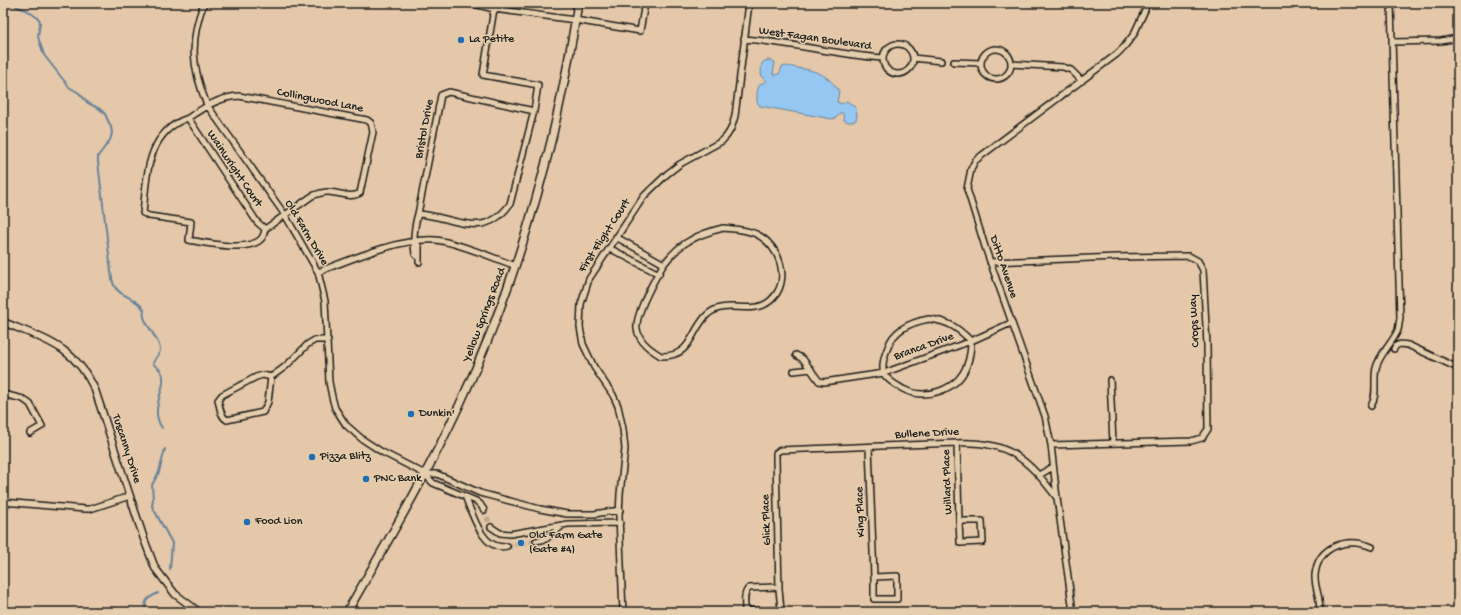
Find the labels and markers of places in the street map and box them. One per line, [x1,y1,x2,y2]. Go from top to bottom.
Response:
place label: La Petite [469,33,515,47]
marker: La Petite [456,35,466,45]
place label: Dunkin' [418,407,455,421]
marker: Dunkin' [406,409,416,419]
place label: Pizza Blitz [319,450,372,464]
marker: Pizza Blitz [307,452,317,462]
place label: PNC Bank [373,472,423,486]
marker: PNC Bank [361,474,371,484]
place label: Food Lion [254,515,303,529]
marker: Food Lion [242,517,252,527]
place label: Old Farm Gate (Gate #4) [529,529,603,557]
marker: Old Farm Gate (Gate #4) [516,538,526,548]

